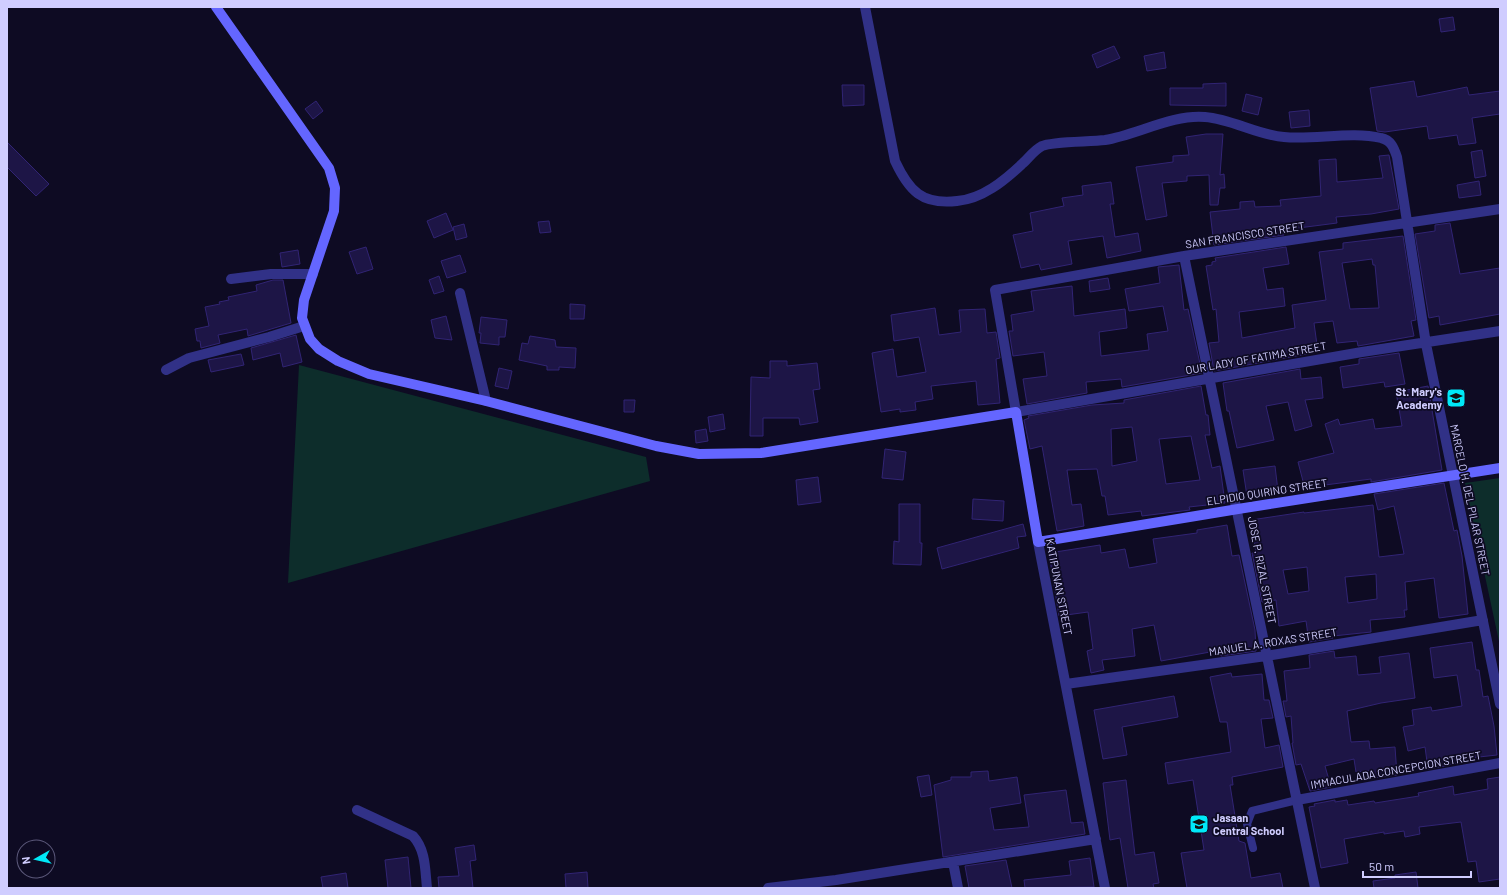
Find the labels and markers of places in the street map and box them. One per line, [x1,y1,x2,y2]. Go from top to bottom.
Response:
place label: St. Mary's Academy [1395,385,1442,411]
school or university icon: St. Mary's Academy [1445,387,1467,409]
place label: Jasaan Central School [1213,811,1284,837]
school or university icon: Jasaan Central School [1188,813,1210,835]

